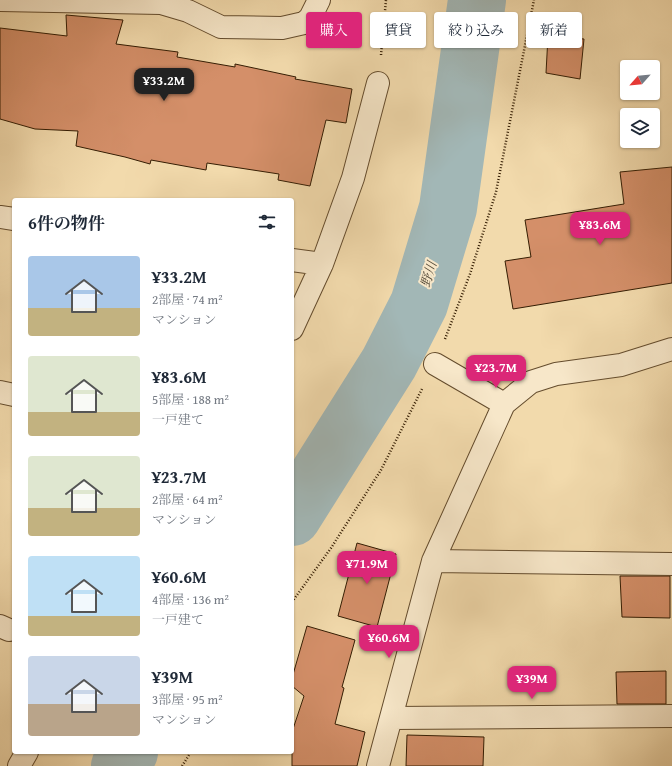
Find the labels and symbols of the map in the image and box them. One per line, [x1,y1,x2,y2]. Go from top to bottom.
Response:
north arrow [620,60,660,100]
pin: ¥33.2M [131,68,197,102]
pin: ¥83.6M [567,212,633,246]
water label: 野川 [416,257,442,289]
pin: ¥23.7M [463,355,529,389]
pin: ¥71.9M [334,551,400,585]
pin: ¥60.6M [356,625,422,659]
pin: ¥39M [508,666,556,700]

